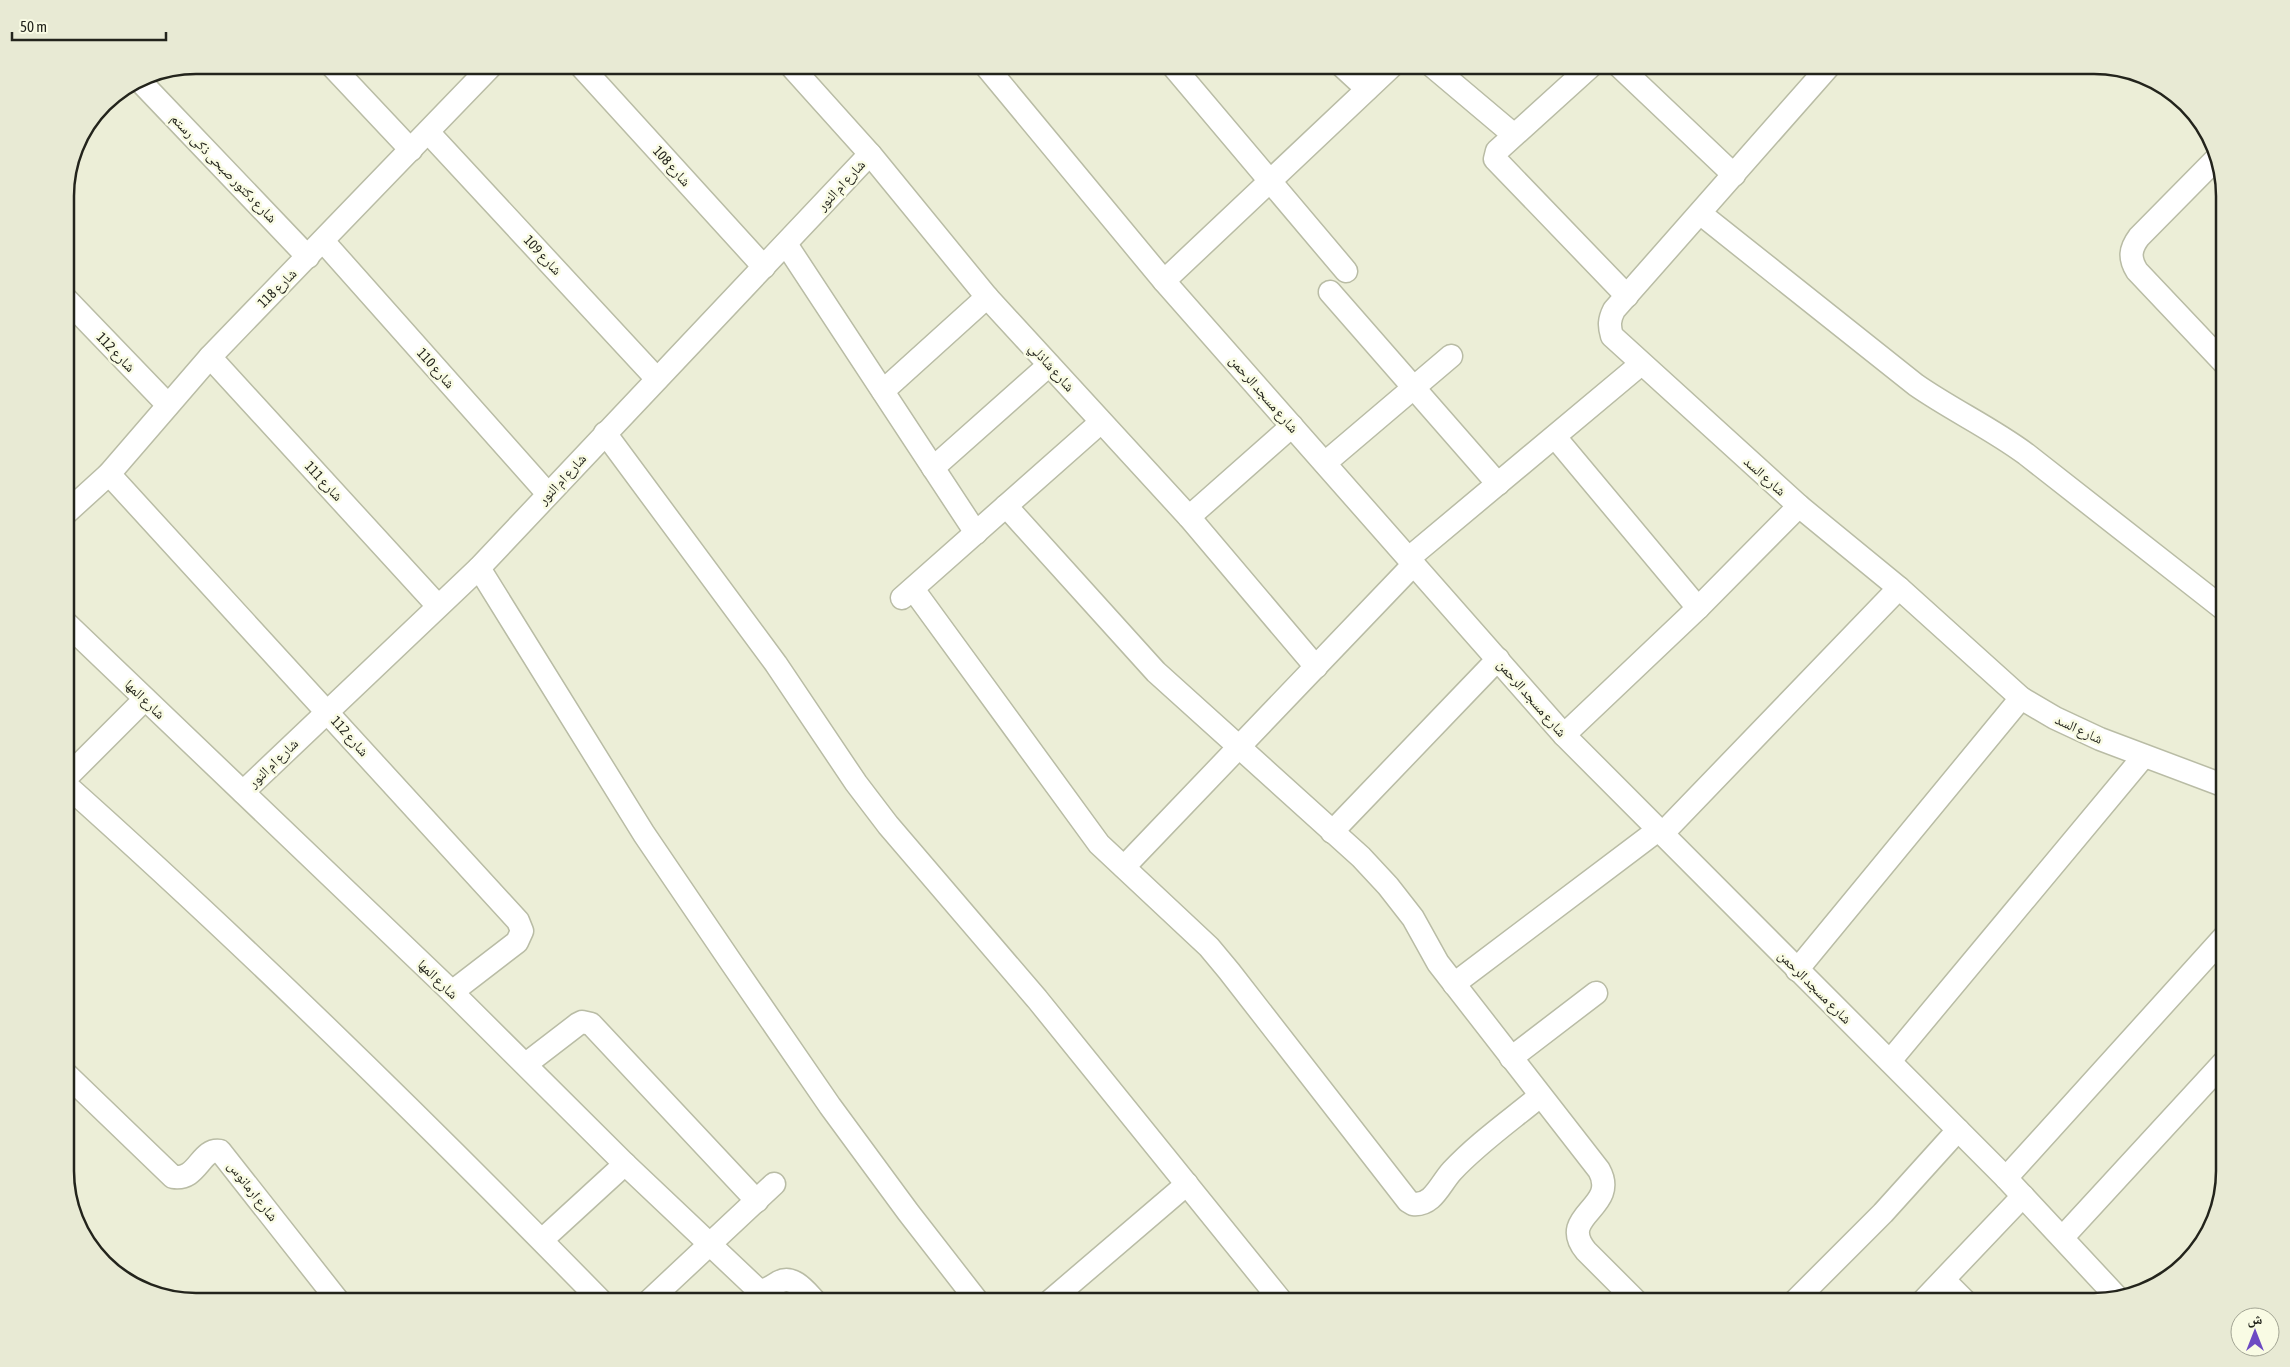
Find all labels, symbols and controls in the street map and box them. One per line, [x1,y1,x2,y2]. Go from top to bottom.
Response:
scale bar [12,10,166,42]
text: 50 m [20,18,47,35]
street label: شارع دكتور صبحى ذكى رستم [166,110,280,227]
street label: شارع 108 [648,143,694,191]
street label: شارع ام النور [813,157,870,216]
street label: شارع 109 [519,232,565,279]
street label: شارع 118 [254,265,301,312]
street label: شارع 112 [92,329,139,376]
street label: شارع شاذلي [1023,339,1078,397]
street label: شارع 110 [412,345,458,393]
street label: شارع مسجد الرحمن [1225,352,1302,437]
street label: شارع ام النور [534,451,591,510]
street label: شارع السد [1739,453,1789,500]
street label: شارع 111 [300,458,346,505]
street label: شارع مسجد الرحمن [1493,656,1570,741]
street label: شارع المها [120,676,168,723]
street label: شارع السد [2052,711,2105,749]
street label: شارع 112 [326,713,372,761]
street label: شارع ام النور [244,735,303,793]
street label: شارع مسجد الرحمن [1774,947,1855,1028]
street label: شارع المها [413,956,461,1003]
street label: شارع ارمانوس [223,1158,281,1225]
north arrow [2230,1307,2280,1357]
text: ش [2248,1311,2263,1328]

